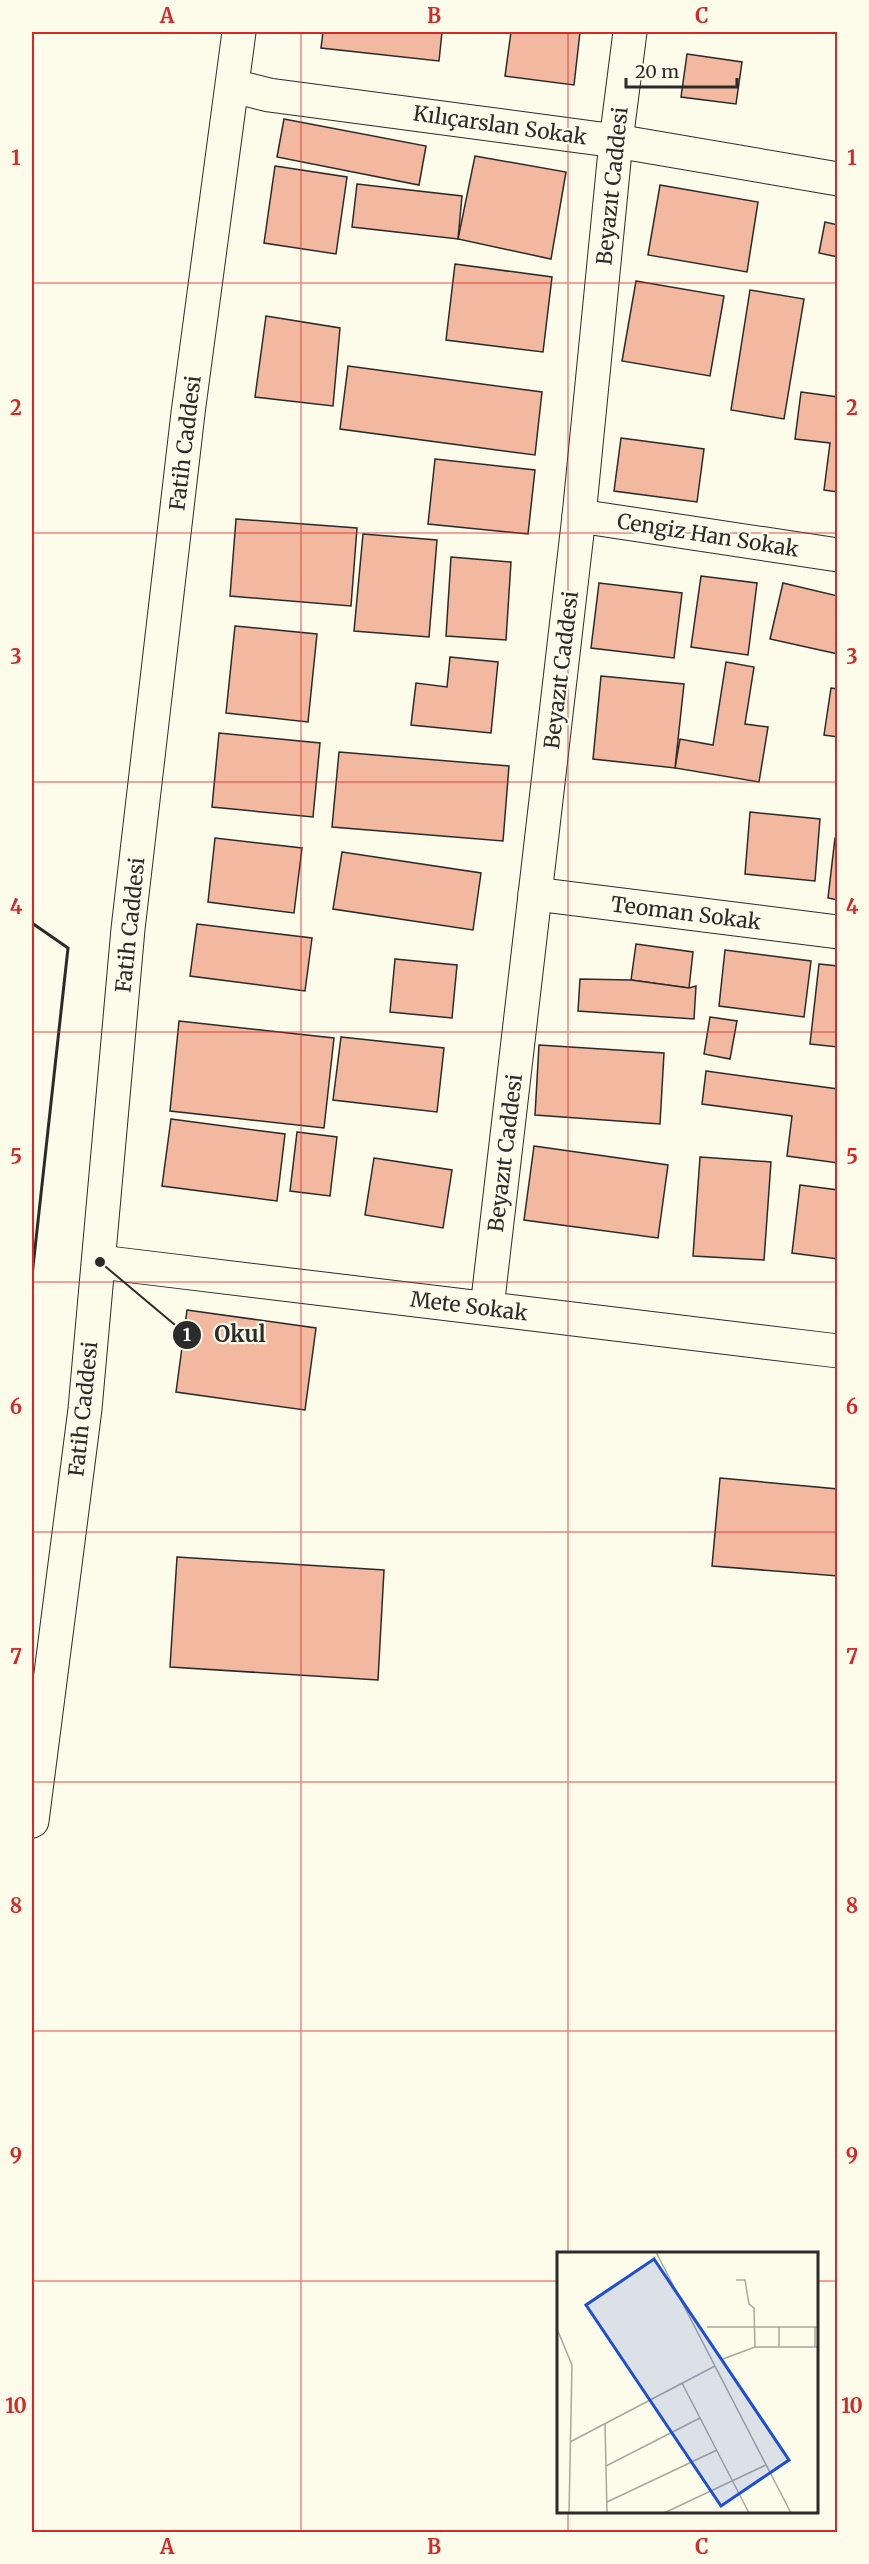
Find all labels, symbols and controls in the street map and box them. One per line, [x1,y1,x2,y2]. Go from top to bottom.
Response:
text: A [159,3,175,28]
text: B [427,3,441,28]
text: C [695,3,709,28]
scale bar [626,51,737,89]
text: 20 m [635,60,679,83]
street label: Kılıçarslan Sokak [411,99,589,151]
street label: Beyazıt Caddesi [590,105,634,266]
text: 1 [11,145,21,170]
text: 1 [847,145,857,170]
street label: Fatih Caddesi [163,374,207,512]
text: 2 [10,395,22,420]
text: 2 [846,395,858,420]
street label: Cengiz Han Sokak [615,507,801,563]
street label: Beyazıt Caddesi [538,589,584,750]
text: 3 [10,644,22,669]
text: 3 [846,644,858,669]
street label: Fatih Caddesi [109,856,151,994]
street label: Teoman Sokak [609,890,763,936]
text: 4 [10,894,23,919]
text: 4 [846,894,859,919]
street label: Beyazıt Caddesi [482,1072,528,1233]
text: 5 [10,1144,22,1169]
text: 5 [846,1144,858,1169]
street label: Mete Sokak [409,1285,530,1327]
callout: Okul [172,1315,278,1355]
text: Okul [214,1320,266,1348]
text: 1 [183,1323,191,1346]
street label: Fatih Caddesi [62,1340,104,1478]
text: 6 [10,1394,22,1419]
text: 6 [846,1394,858,1419]
text: 7 [10,1644,22,1669]
text: 7 [846,1644,858,1669]
text: 8 [10,1893,22,1918]
text: 8 [846,1893,858,1918]
text: 9 [10,2143,22,2168]
text: 9 [846,2143,858,2168]
inset map [557,2252,818,2513]
text: 10 [5,2393,27,2418]
text: 10 [841,2393,863,2418]
text: A [159,2534,175,2559]
text: B [427,2534,441,2559]
text: C [695,2534,709,2559]

